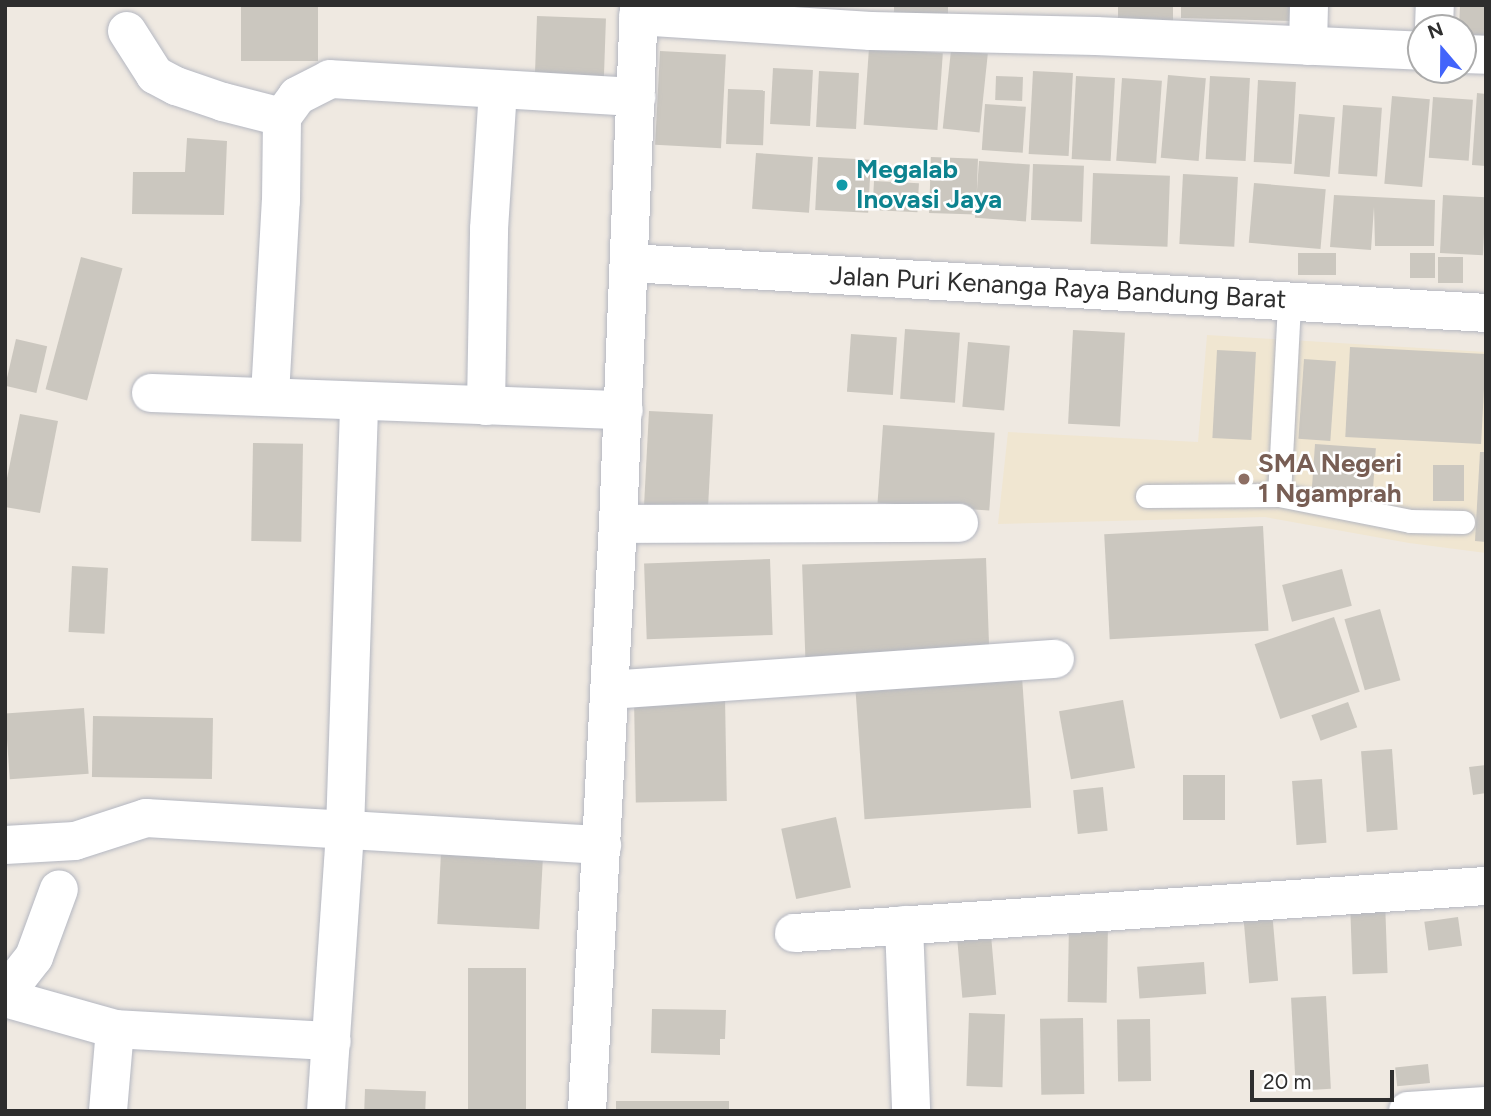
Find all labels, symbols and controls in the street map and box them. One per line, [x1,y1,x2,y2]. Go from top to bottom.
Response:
north arrow [1407,14,1477,84]
text: N [1424,17,1446,44]
place label: Megalab Inovasi Jaya [856,154,1002,216]
marker: Megalab Inovasi Jaya [834,177,850,193]
street label: Jalan Puri Kenanga Raya Bandung Barat [829,260,1287,316]
place label: SMA Negeri 1 Ngamprah [1258,448,1402,510]
marker: SMA Negeri 1 Ngamprah [1236,471,1252,487]
scale bar [1253,1056,1396,1100]
text: 20 m [1263,1069,1311,1094]

